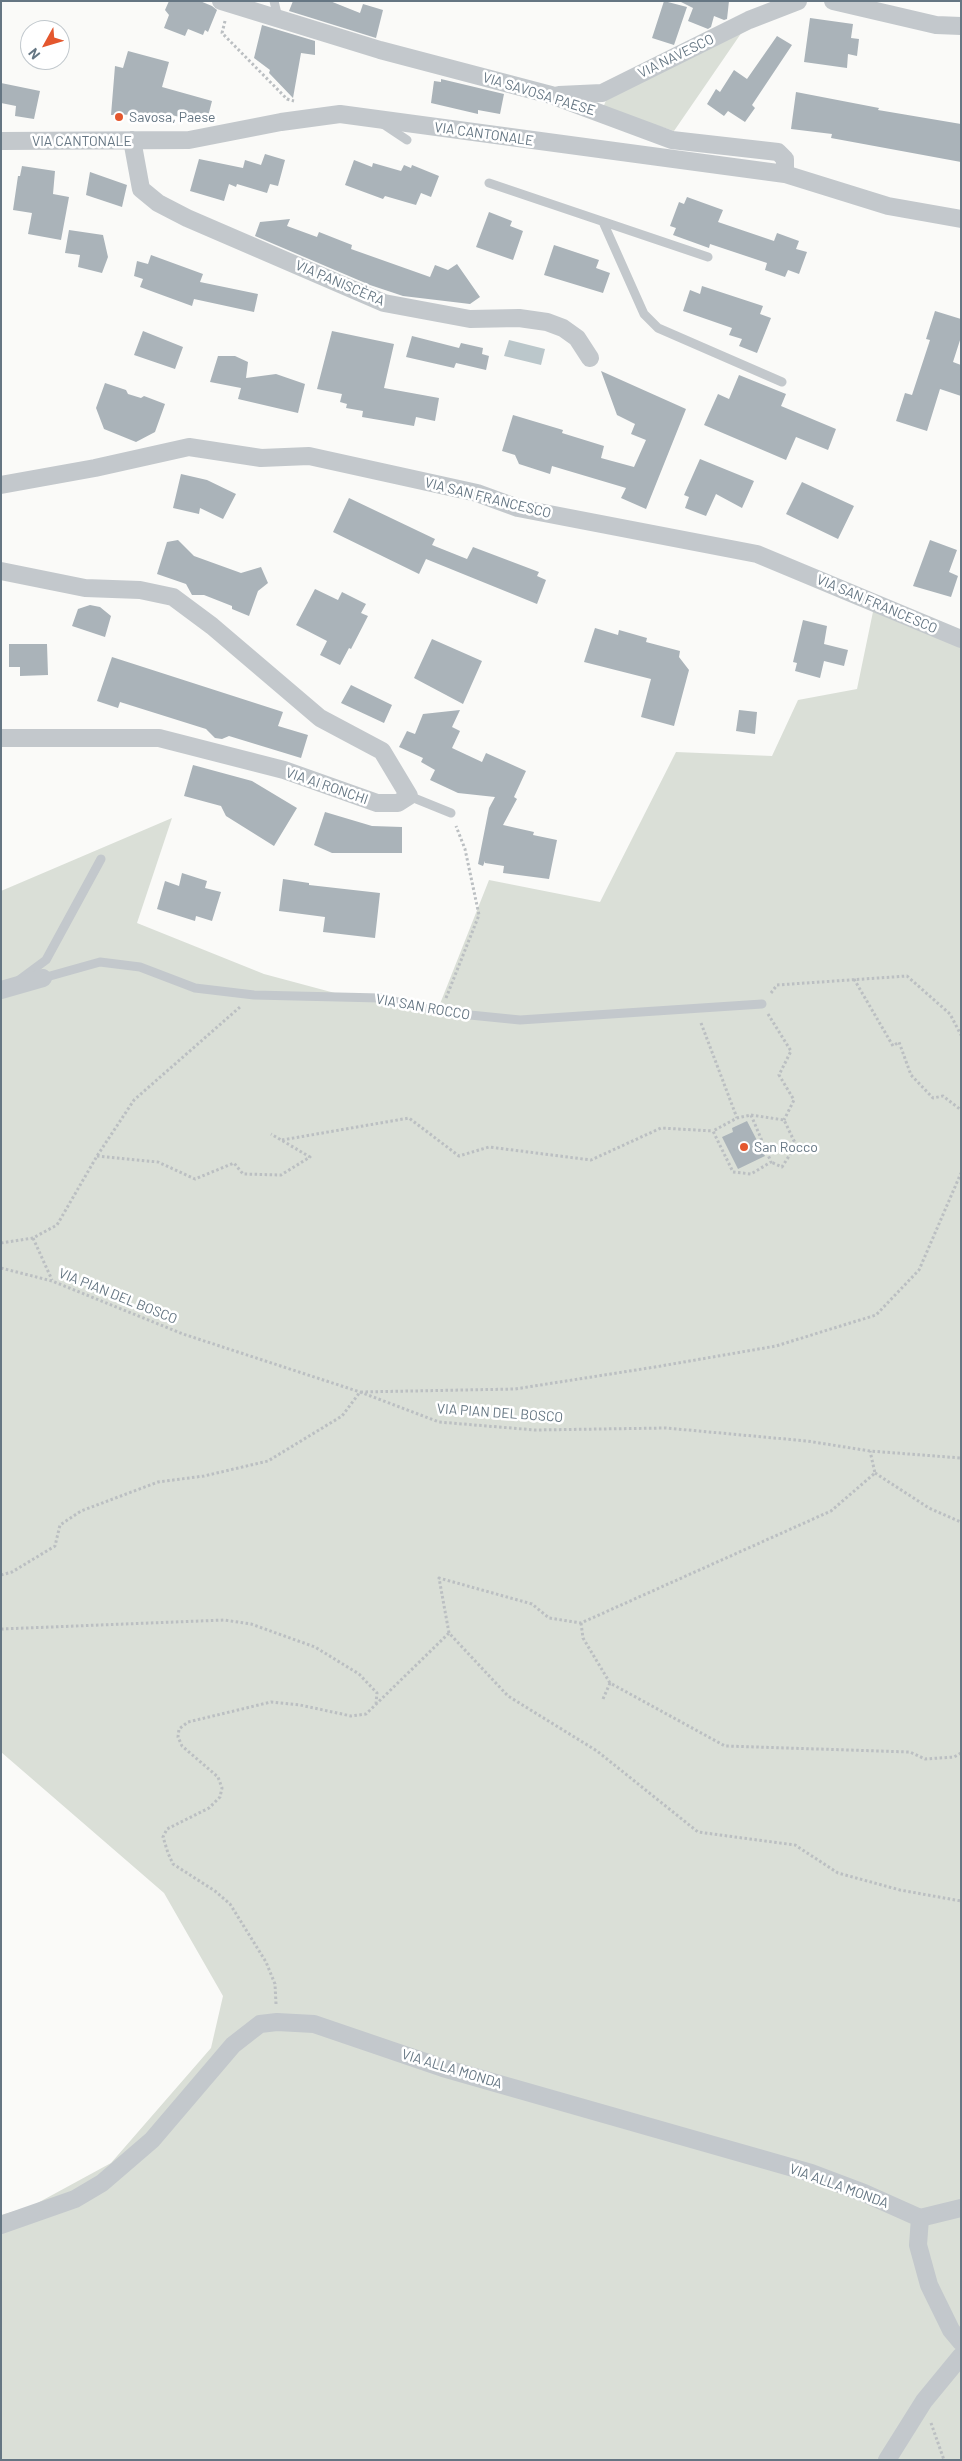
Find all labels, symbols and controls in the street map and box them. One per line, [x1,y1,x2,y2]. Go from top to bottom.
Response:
north arrow [20,20,70,70]
street label: VIA NAVESCO [635,30,717,82]
text: N [24,45,43,63]
street label: VIA SAVOSA PAESE [481,69,597,119]
place label: Savosa, Paese [129,109,216,125]
marker: Savosa, Paese [113,111,125,123]
street label: VIA CANTONALE [433,119,535,149]
street label: VIA CANTONALE [32,133,132,149]
street label: VIA PANISCÈRA [293,257,387,309]
street label: VIA SAN FRANCESCO [423,474,553,522]
street label: VIA SAN FRANCESCO [814,571,940,637]
street label: VIA AI RONCHI [284,764,370,808]
street label: VIA SAN ROCCO [375,990,471,1024]
place label: San Rocco [754,1139,818,1155]
marker: San Rocco [738,1141,750,1153]
street label: VIA PIAN DEL BOSCO [56,1265,180,1327]
street label: VIA PIAN DEL BOSCO [436,1400,564,1426]
street label: VIA ALLA MONDA [400,2046,504,2092]
street label: VIA ALLA MONDA [787,2160,891,2212]

